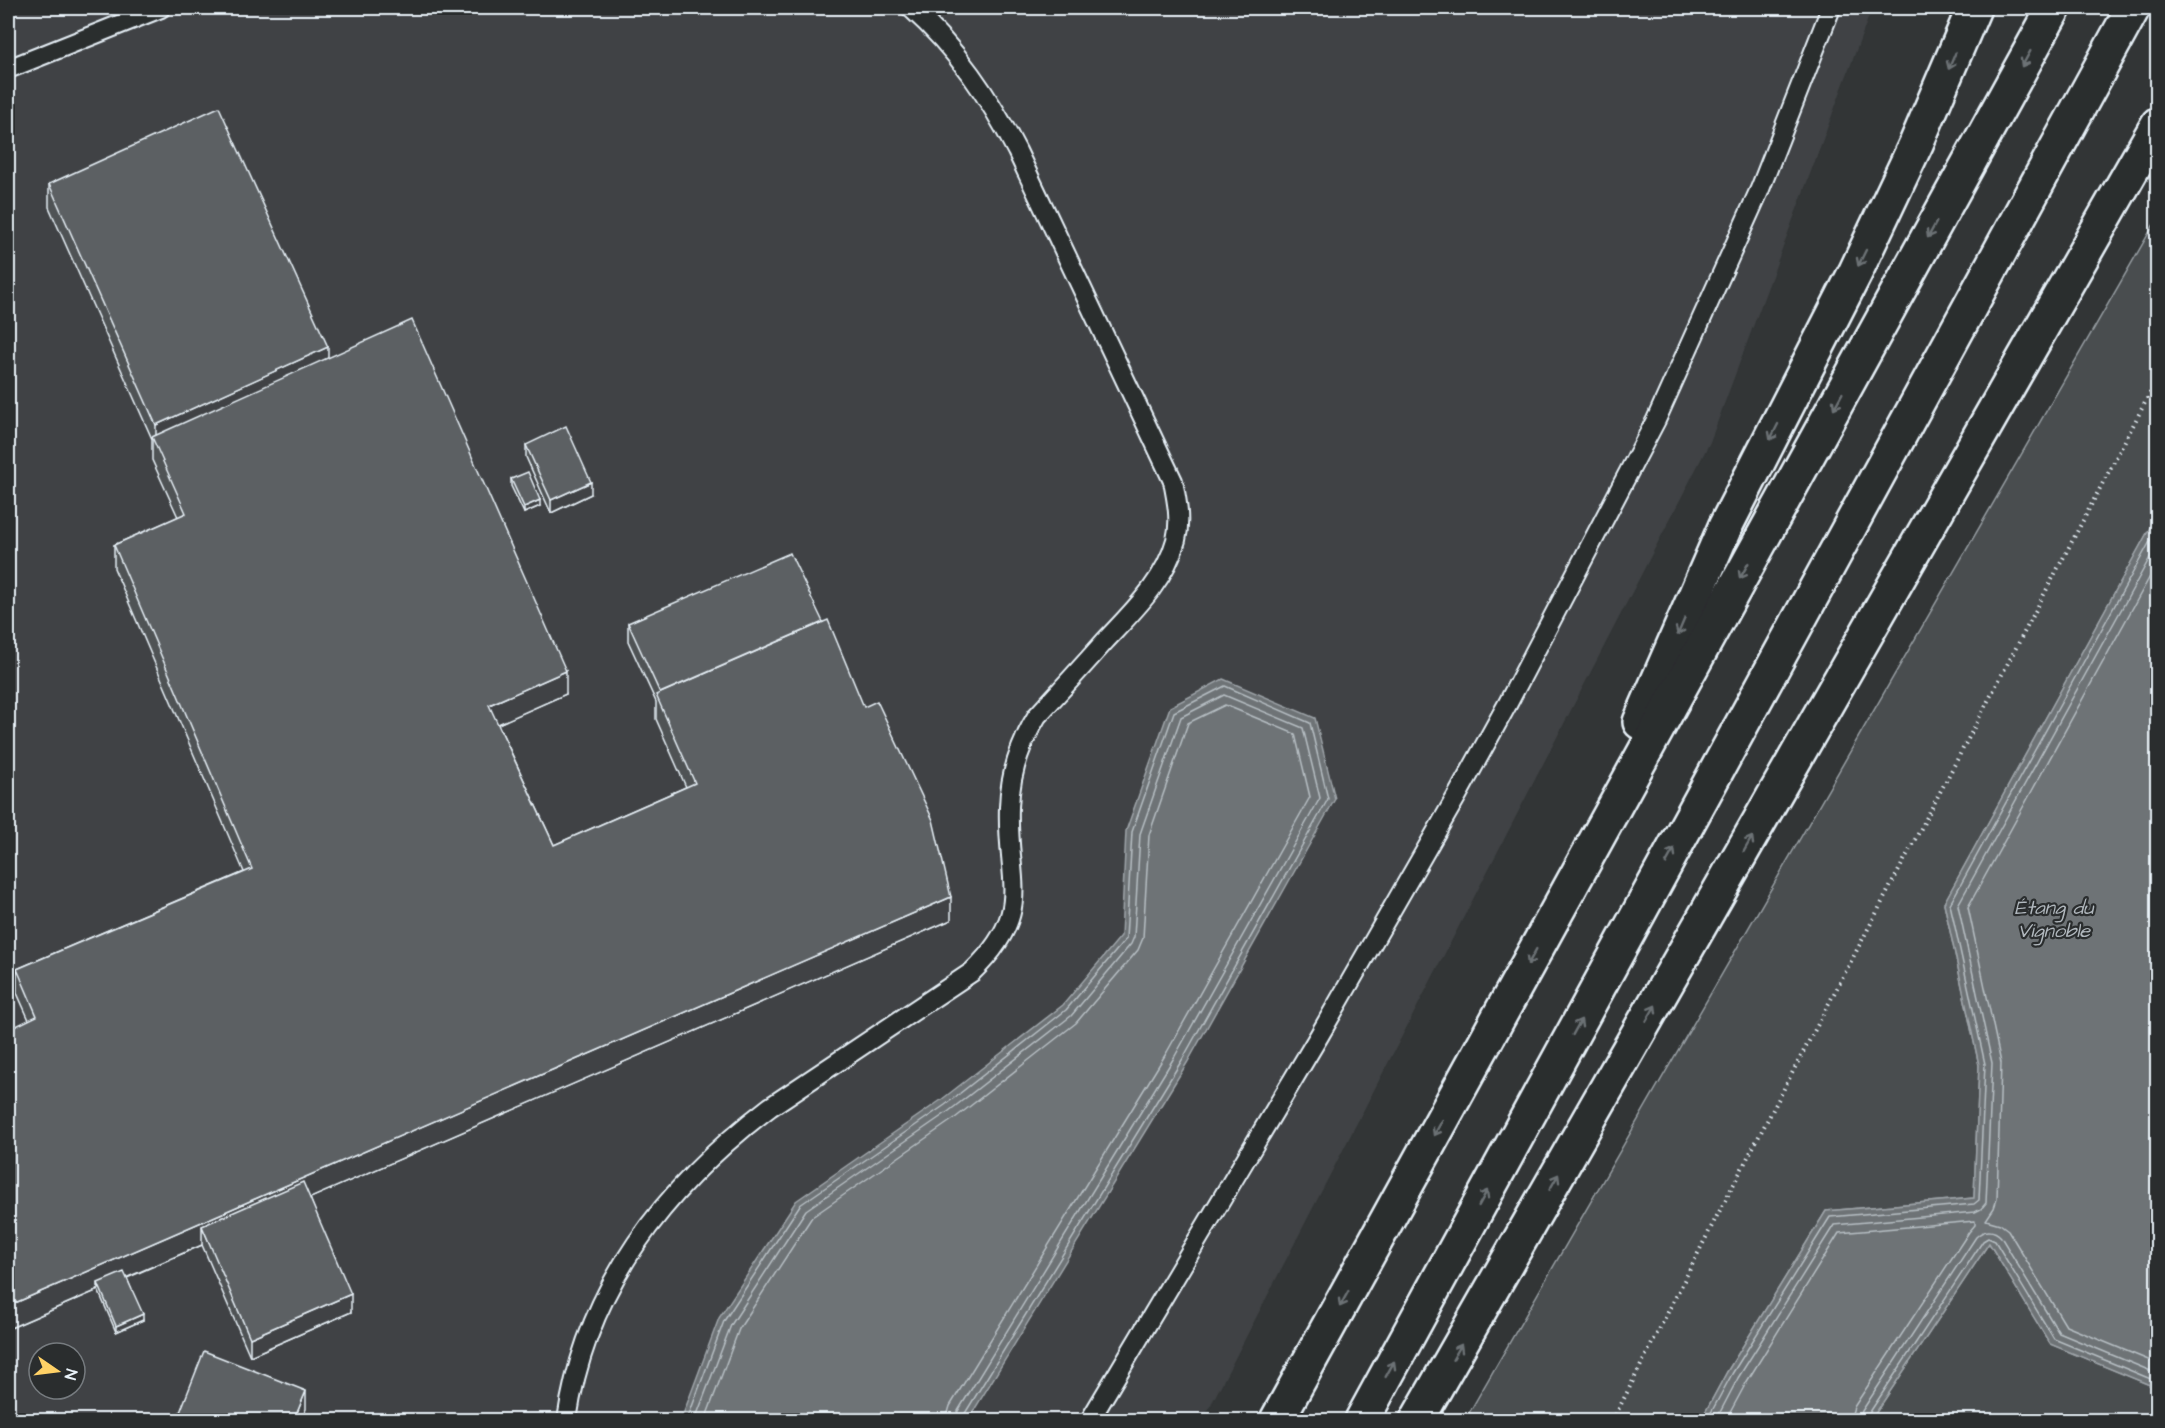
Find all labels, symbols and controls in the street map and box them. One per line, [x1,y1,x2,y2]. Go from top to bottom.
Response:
one-way arrow [2020,50,2032,67]
one-way arrow [1945,52,1957,70]
one-way arrow [1926,220,1937,238]
one-way arrow [1855,248,1867,266]
one-way arrow [1832,391,1843,409]
one-way arrow [1768,422,1779,440]
one-way arrow [1738,562,1749,580]
one-way arrow [1675,617,1686,635]
one-way arrow [1742,836,1754,853]
one-way arrow [1665,847,1676,865]
water label: Étang du Vignoble [2015,894,2095,946]
one-way arrow [1526,948,1538,965]
one-way arrow [1645,1005,1657,1022]
one-way arrow [1571,1019,1583,1036]
one-way arrow [1432,1119,1444,1136]
one-way arrow [1549,1174,1560,1192]
one-way arrow [1477,1190,1489,1207]
one-way arrow [1338,1289,1349,1307]
north arrow [27,1341,87,1401]
one-way arrow [1451,1344,1463,1361]
one-way arrow [1384,1361,1396,1378]
text: N [59,1367,82,1382]

